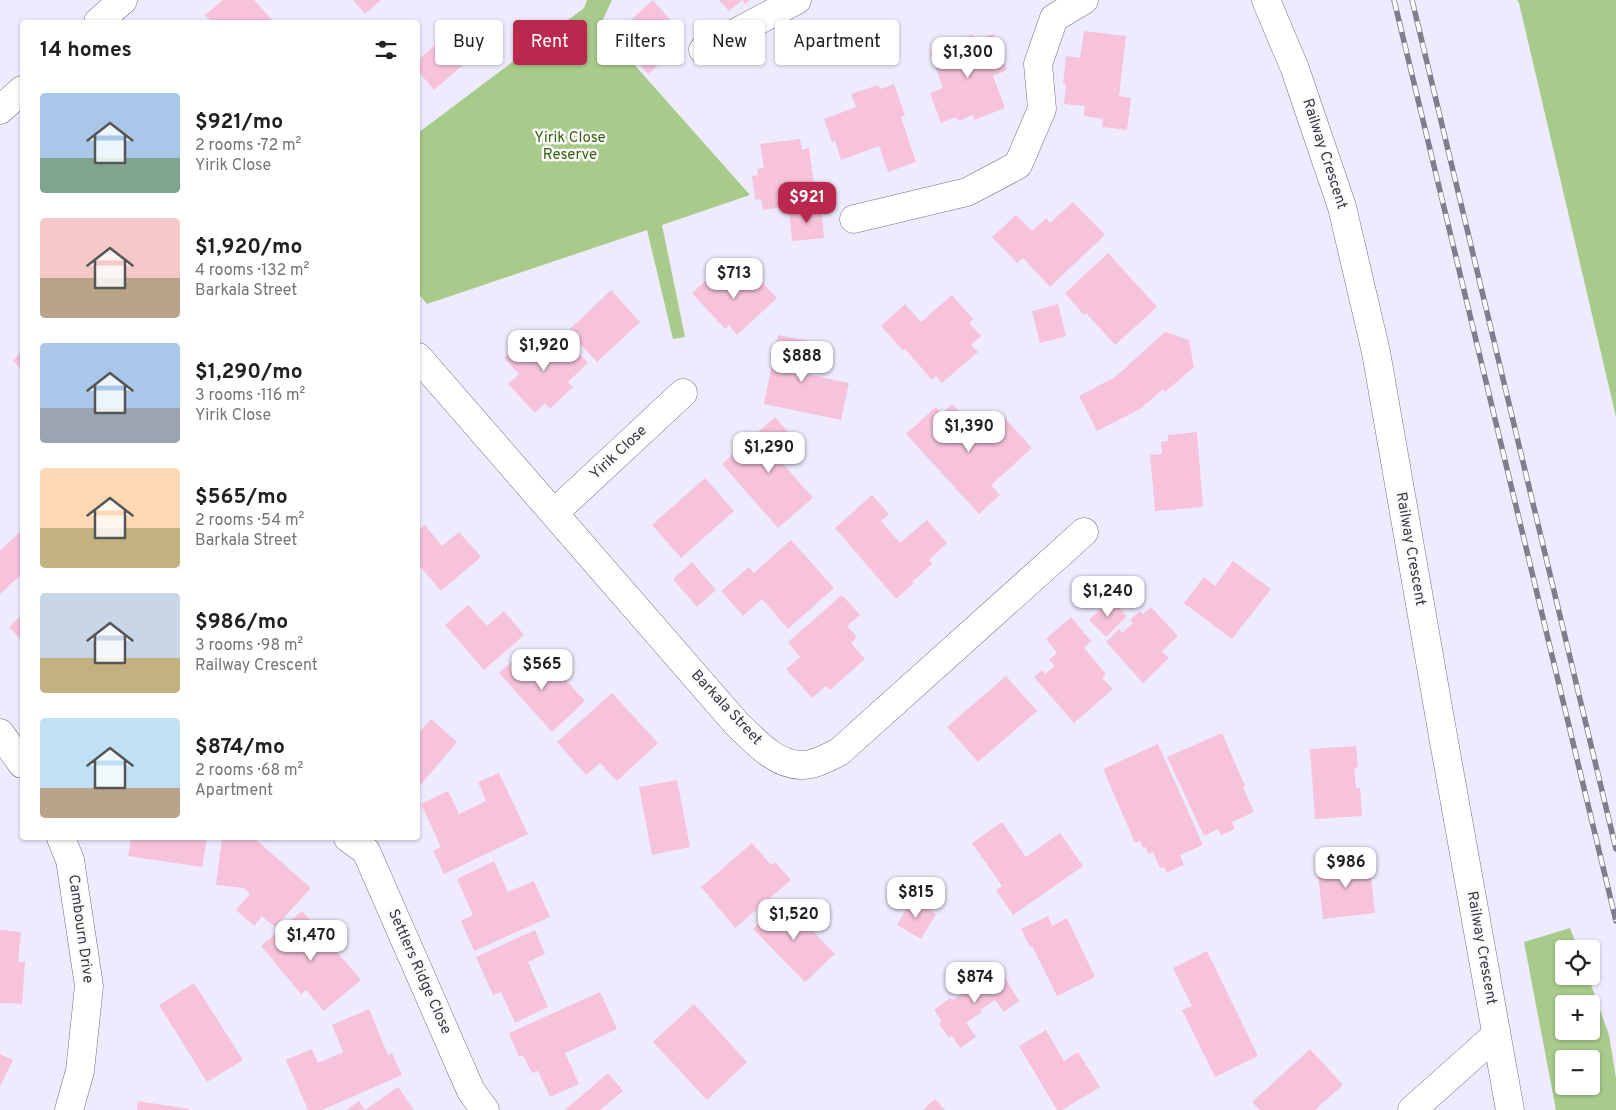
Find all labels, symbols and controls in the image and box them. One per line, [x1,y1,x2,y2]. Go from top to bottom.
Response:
chip: Buy [435,20,503,65]
chip: Rent [513,20,587,65]
chip: Filters [597,20,684,65]
chip: New [694,20,765,65]
chip: Apartment [775,20,899,65]
icon: filters [372,36,400,64]
pin: $1,300 [927,36,1009,79]
text: 14 homes [40,37,132,64]
text: $1,300 [943,43,993,63]
street label: Railway Crescent [1297,96,1351,212]
text: $921/mo [195,109,283,136]
icon: home [80,113,140,173]
park label: Yirik Close Reserve [534,129,606,165]
text: 2 rooms · 72 m² [195,136,301,156]
text: Yirik Close [195,156,271,176]
pin: $921 [777,182,837,224]
text: $921 [789,188,825,208]
text: $1,920/mo [195,234,302,261]
icon: home [80,238,140,298]
pin: $713 [704,258,764,300]
text: 4 rooms · 132 m² [195,261,309,281]
text: $713 [717,264,751,284]
text: Barkala Street [195,281,297,301]
pin: $1,920 [503,330,585,372]
text: $1,920 [519,336,569,356]
pin: $888 [772,340,832,383]
text: $888 [782,347,822,367]
text: $1,290/mo [195,359,303,386]
icon: home [80,363,140,423]
text: 3 rooms · 116 m² [195,386,305,406]
text: Yirik Close [195,406,271,426]
pin: $1,390 [928,410,1010,453]
text: $1,390 [944,417,994,437]
street label: Yirik Close [586,422,652,484]
pin: $1,290 [728,432,810,474]
text: $1,290 [744,438,794,458]
text: $565/mo [195,484,288,511]
icon: home [80,488,140,548]
street label: Railway Crescent [1391,491,1429,607]
text: 2 rooms · 54 m² [195,511,304,531]
text: Barkala Street [195,531,297,551]
pin: $1,240 [1067,576,1149,618]
text: $1,240 [1083,582,1133,602]
text: $986/mo [195,609,288,636]
icon: home [80,613,140,673]
text: 3 rooms · 98 m² [195,636,303,656]
pin: $565 [512,648,572,691]
text: $565 [522,655,562,675]
text: Railway Crescent [195,656,318,676]
street label: Barkala Street [686,666,766,750]
text: $874/mo [195,734,285,761]
icon: home [80,738,140,798]
text: 2 rooms · 68 m² [195,761,303,781]
text: Apartment [195,781,273,801]
pin: $986 [1316,846,1376,889]
text: $986 [1326,853,1366,873]
street label: Cambourn Drive [63,874,97,984]
pin: $815 [886,876,946,919]
text: $815 [898,883,934,903]
street label: Railway Crescent [1462,890,1500,1006]
pin: $1,520 [753,898,835,941]
text: $1,520 [769,905,819,925]
street label: Settlers Ridge Close [383,907,455,1037]
pin: $1,470 [270,920,352,962]
text: $1,470 [286,926,336,946]
map controls [1555,940,1600,1095]
button: locate [1555,940,1600,985]
pin: $874 [945,962,1005,1004]
text: $874 [957,968,993,988]
button: + [1555,995,1600,1040]
button: − [1555,1050,1600,1095]

